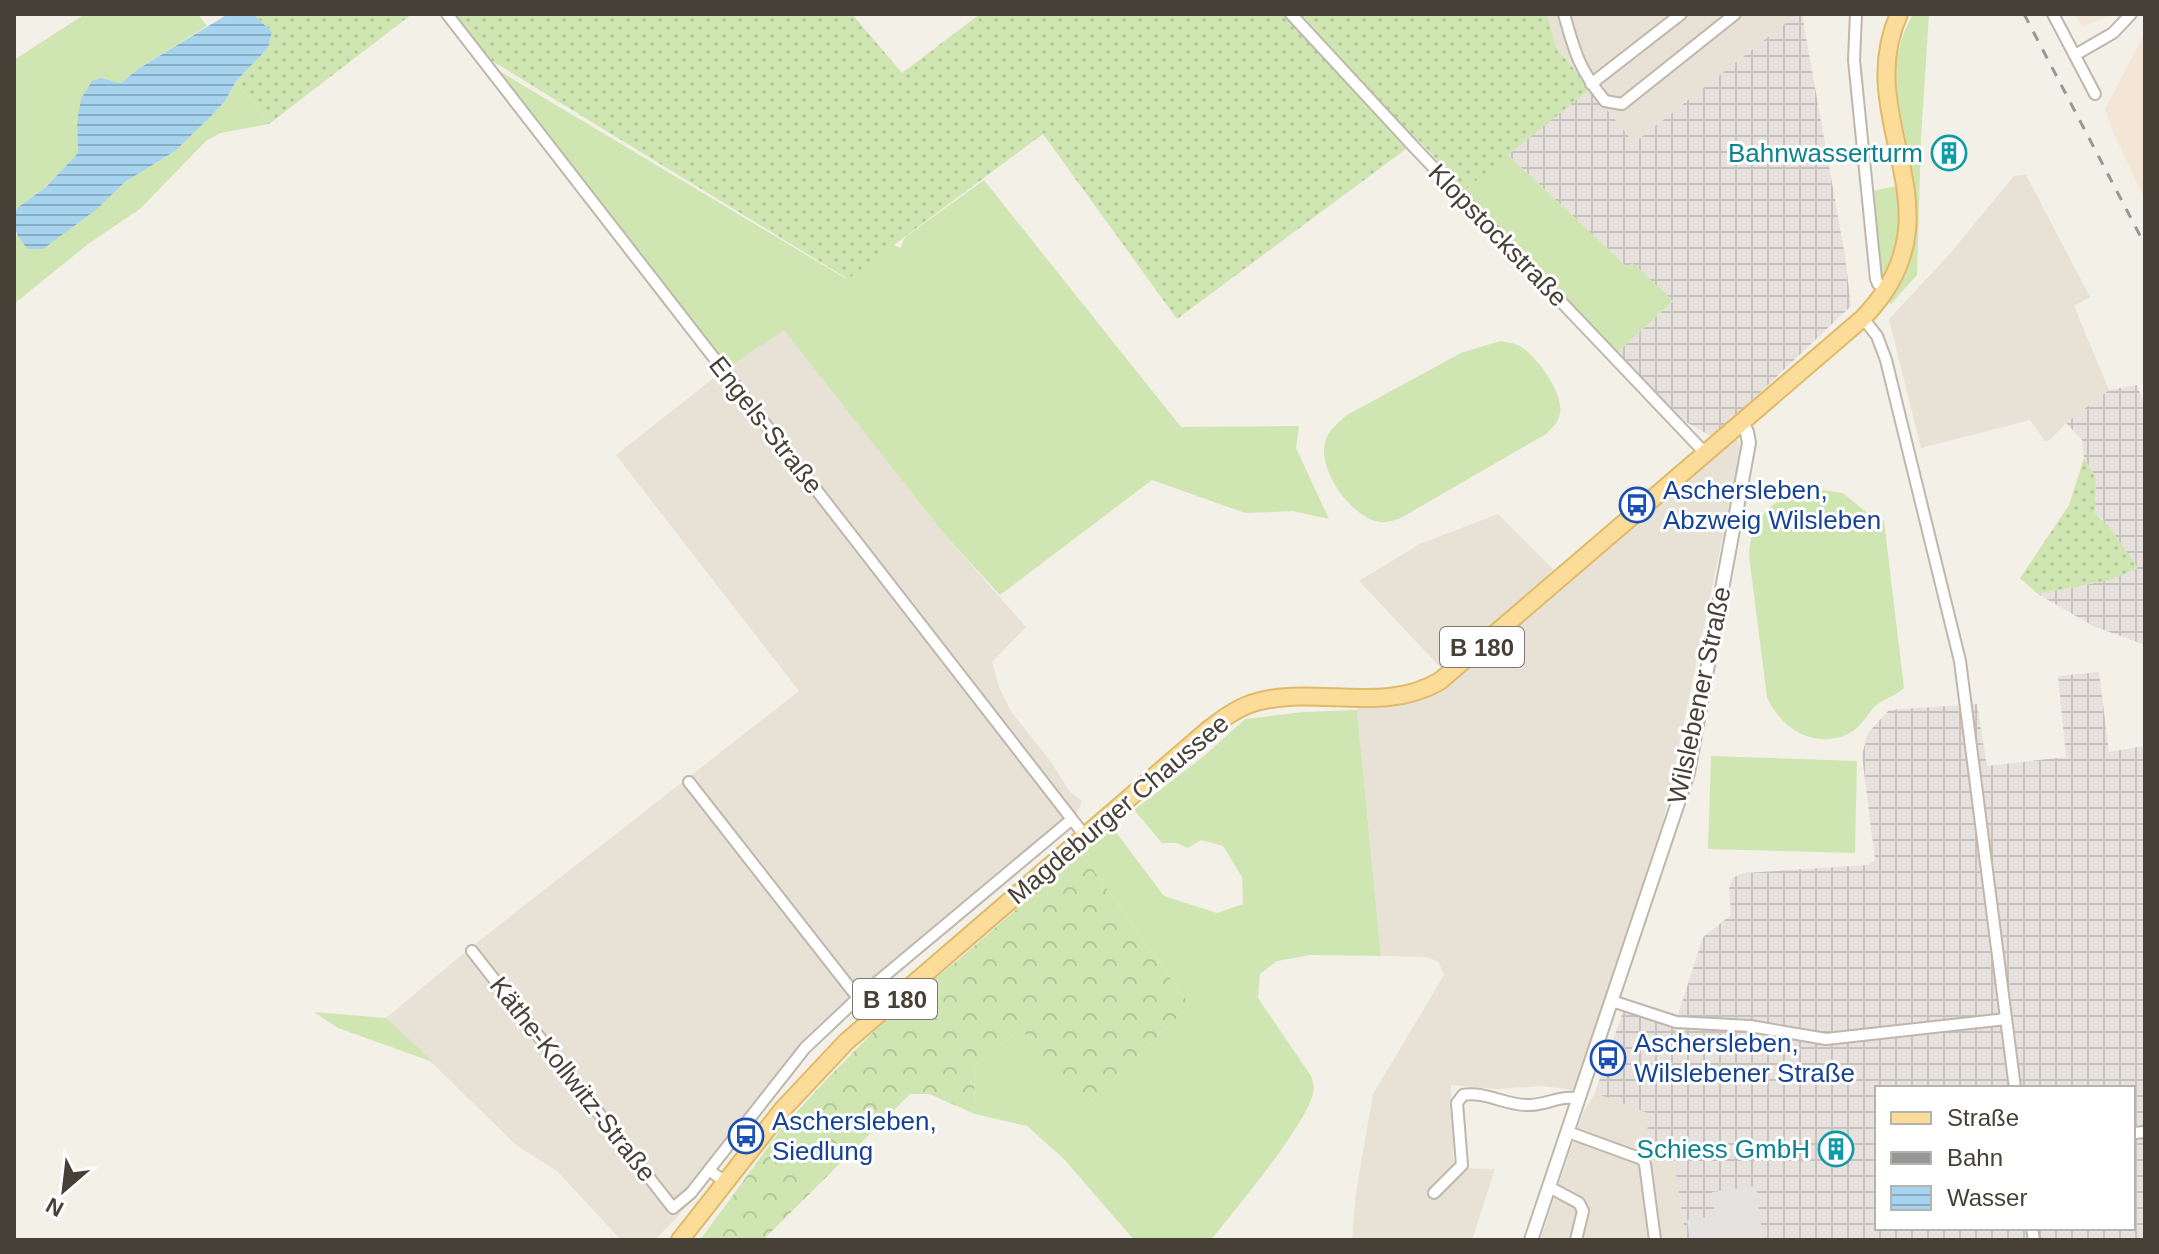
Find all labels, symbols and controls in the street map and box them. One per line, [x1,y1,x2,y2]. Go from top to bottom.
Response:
building icon: Bahnwasserturm [1930,134,1968,172]
place label: Bahnwasserturm [1728,138,1923,168]
street label: Klopstockstraße [1422,158,1574,312]
street label: Engels-Straße [703,350,829,500]
place label: Aschersleben, Abzweig Wilsleben [1663,475,1881,535]
bus stop icon: Aschersleben, Abzweig Wilsleben [1618,486,1656,524]
street label: Wilslebener Straße [1661,584,1737,806]
road number: B 180 [1440,627,1524,667]
street label: Magdeburger Chaussee [1002,708,1234,910]
street label: Käthe-Kollwitz-Straße [484,971,662,1187]
road number: B 180 [853,979,937,1019]
place label: Aschersleben, Wilslebener Straße [1634,1028,1855,1088]
bus stop icon: Aschersleben, Wilslebener Straße [1589,1039,1627,1077]
legend [1875,1086,2135,1230]
text: Straße [1947,1104,2019,1131]
place label: Aschersleben, Siedlung [772,1106,937,1166]
bus stop icon: Aschersleben, Siedlung [727,1117,765,1155]
building icon: Schiess GmbH [1817,1130,1855,1168]
place label: Schiess GmbH [1637,1134,1810,1164]
text: Bahn [1947,1144,2003,1171]
north arrow [24,1150,104,1230]
text: Wasser [1947,1184,2027,1211]
text: N [42,1192,68,1222]

